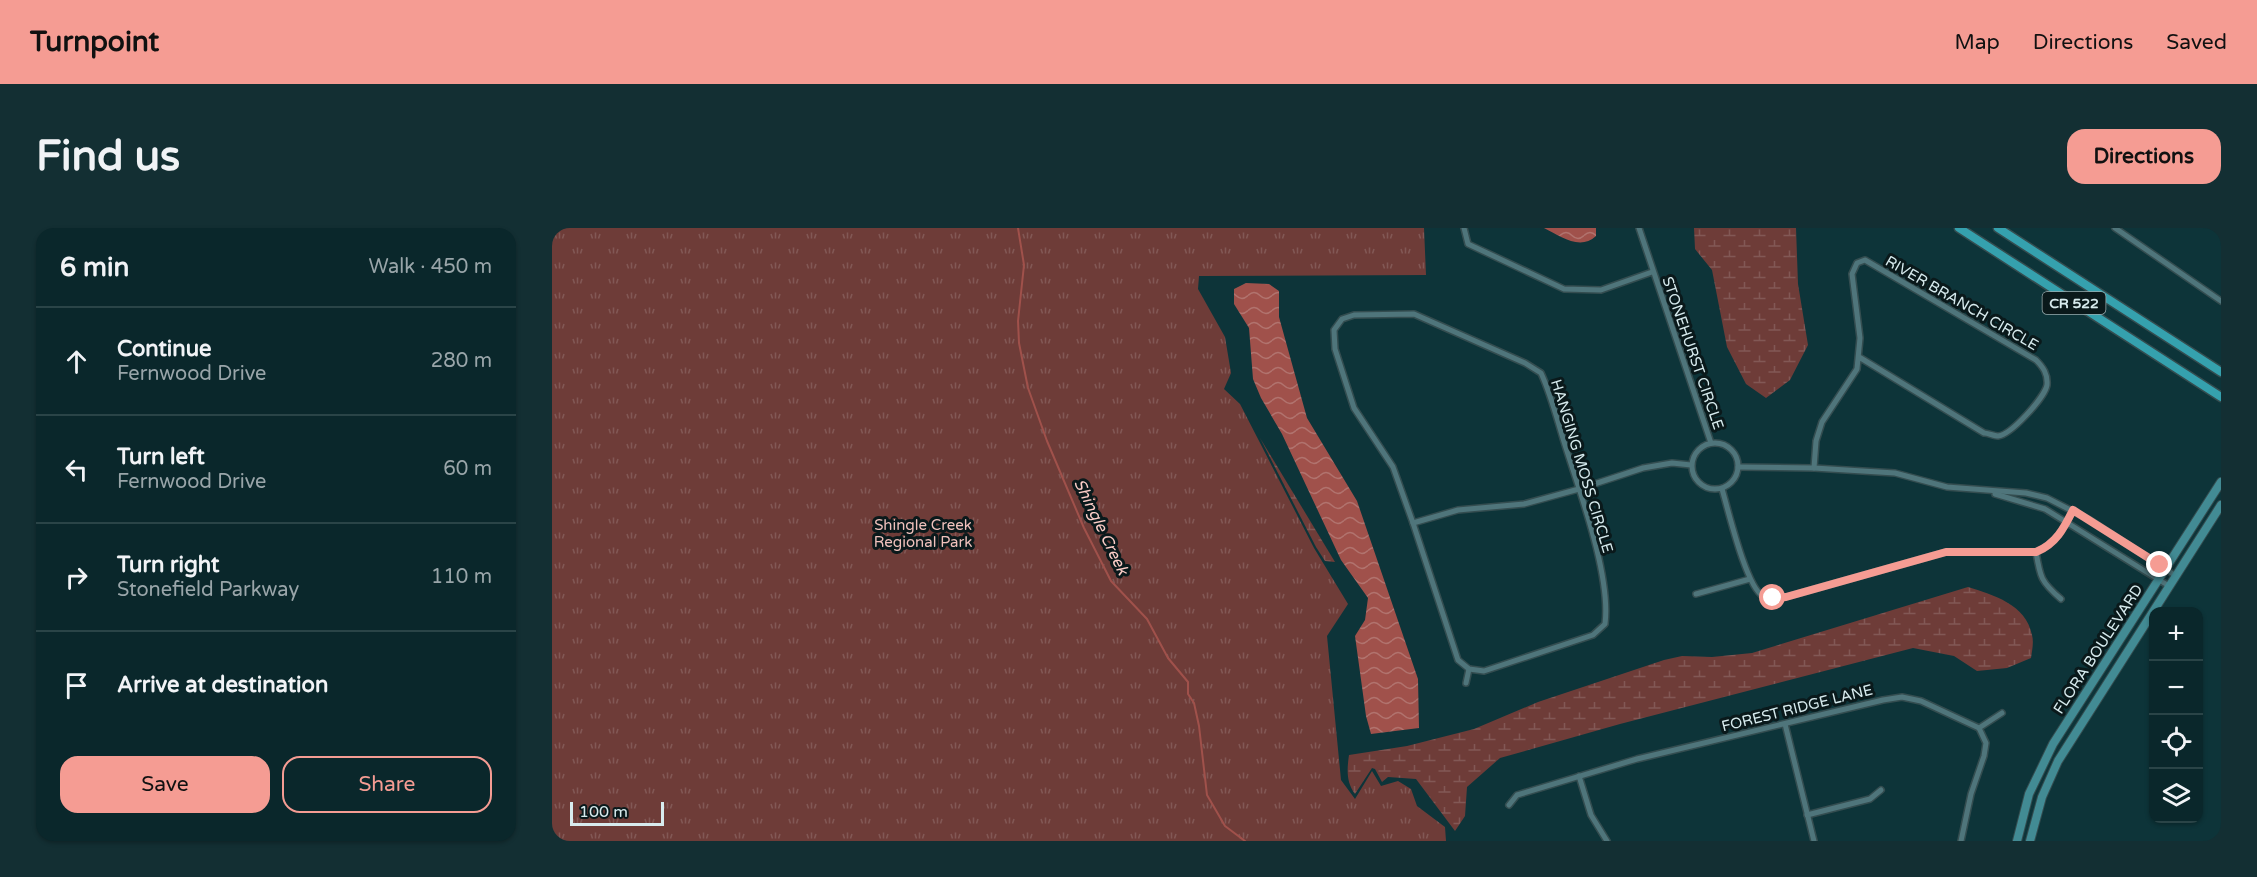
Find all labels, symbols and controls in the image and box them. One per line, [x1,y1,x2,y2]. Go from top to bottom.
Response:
text: Turnpoint [30,25,159,59]
text: Map [1954,30,2000,55]
text: Directions [2033,30,2133,55]
text: Saved [2166,30,2227,55]
button: Directions [2067,129,2221,184]
text: Find us [36,131,180,182]
text: 6 min [60,252,129,283]
street label: RIVER BRANCH CIRCLE [1882,252,2042,354]
text: Walk · 450 m [369,255,492,279]
street label: STONEHURST CIRCLE [1658,274,1728,432]
road number: CR 522 [2042,292,2105,314]
text: Continue [117,336,212,362]
icon: ahead [60,345,93,378]
text: 280 m [431,349,492,373]
text: Fernwood Drive [117,362,266,386]
street label: HANGING MOSS CIRCLE [1547,377,1617,555]
text: Turn left [117,444,205,470]
icon: left [60,453,93,486]
text: 60 m [443,457,492,481]
text: Fernwood Drive [117,470,266,494]
water label: Shingle Creek [1069,476,1133,579]
park label: Shingle Creek Regional Park [874,516,972,551]
route end [2146,551,2172,577]
text: Turn right [117,552,219,578]
icon: right [60,561,93,594]
text: 110 m [431,565,492,589]
text: Stonefield Parkway [117,578,299,602]
street label: FLORA BOULEVARD [2049,581,2147,717]
route start [1759,584,1785,610]
map controls [2149,607,2203,823]
button: + [2149,607,2203,661]
button: − [2149,661,2203,715]
icon: arrive [60,669,93,702]
text: Arrive at destination [117,672,328,698]
street label: FOREST RIDGE LANE [1720,680,1874,736]
button: locate [2149,715,2203,769]
button: Save [60,756,270,813]
button: Share [282,756,492,813]
button: layers [2149,769,2203,823]
scale bar [570,799,664,826]
text: 100 m [579,802,628,822]

